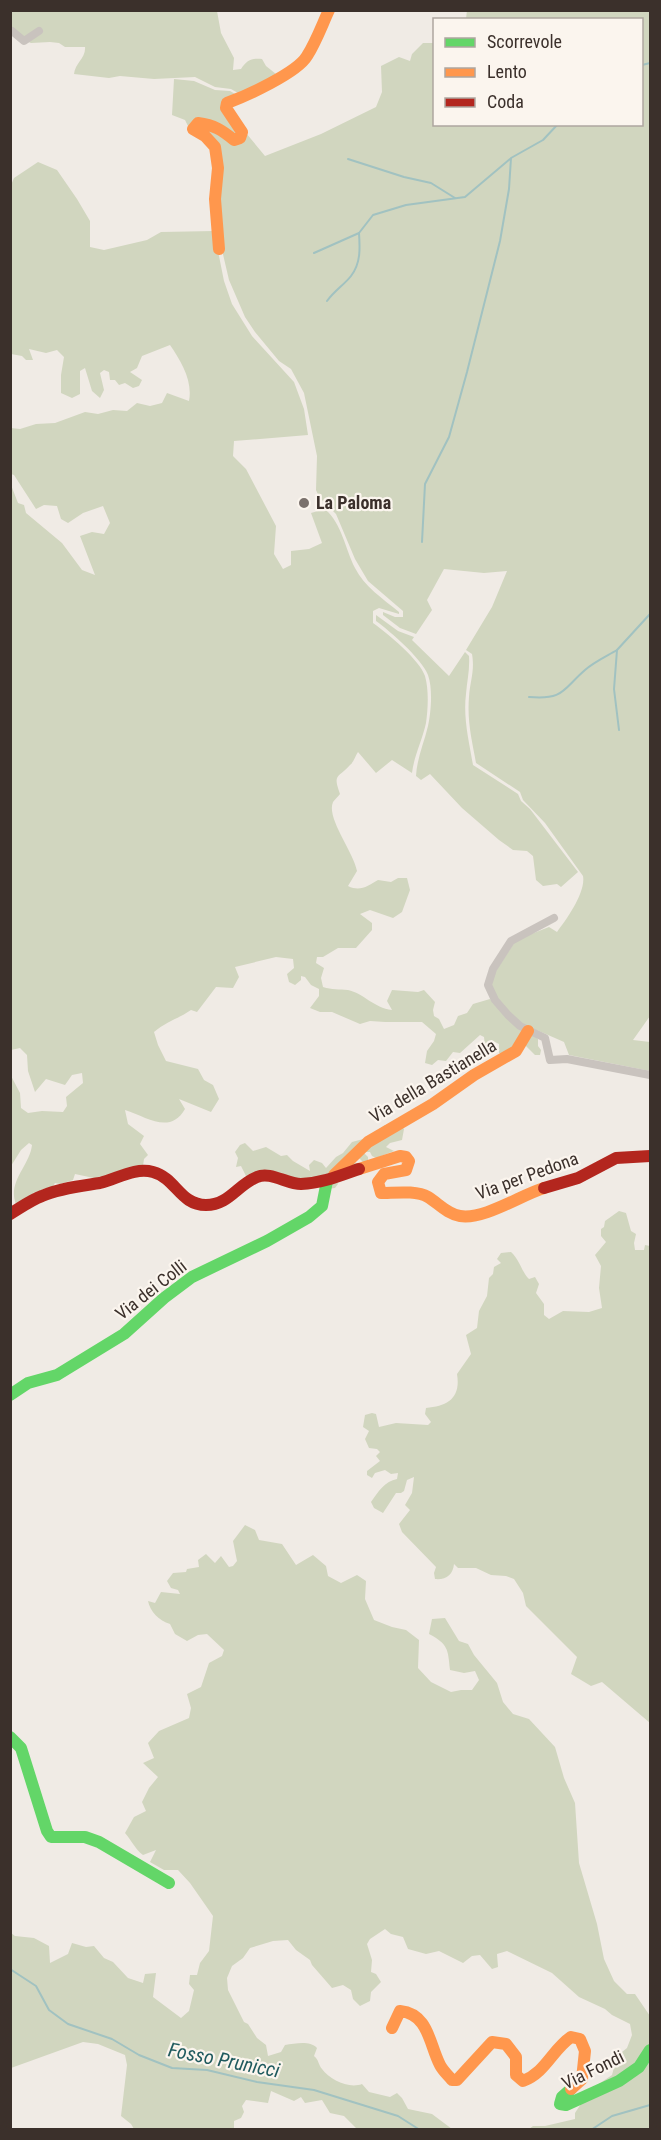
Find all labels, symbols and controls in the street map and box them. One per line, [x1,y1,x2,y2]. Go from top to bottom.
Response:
legend [433,18,643,126]
text: Scorrevole [487,31,562,52]
text: Lento [487,61,527,82]
text: Coda [487,91,524,112]
place label: La Paloma [316,492,391,513]
marker: La Paloma [297,496,311,510]
street label: Via della Bastianella [366,1034,500,1127]
street label: Via per Pedona [473,1147,581,1204]
street label: Via dei Colli [111,1255,190,1324]
water label: Fosso Prunicci [166,2037,282,2083]
street label: Via Fondi [558,2046,627,2094]

